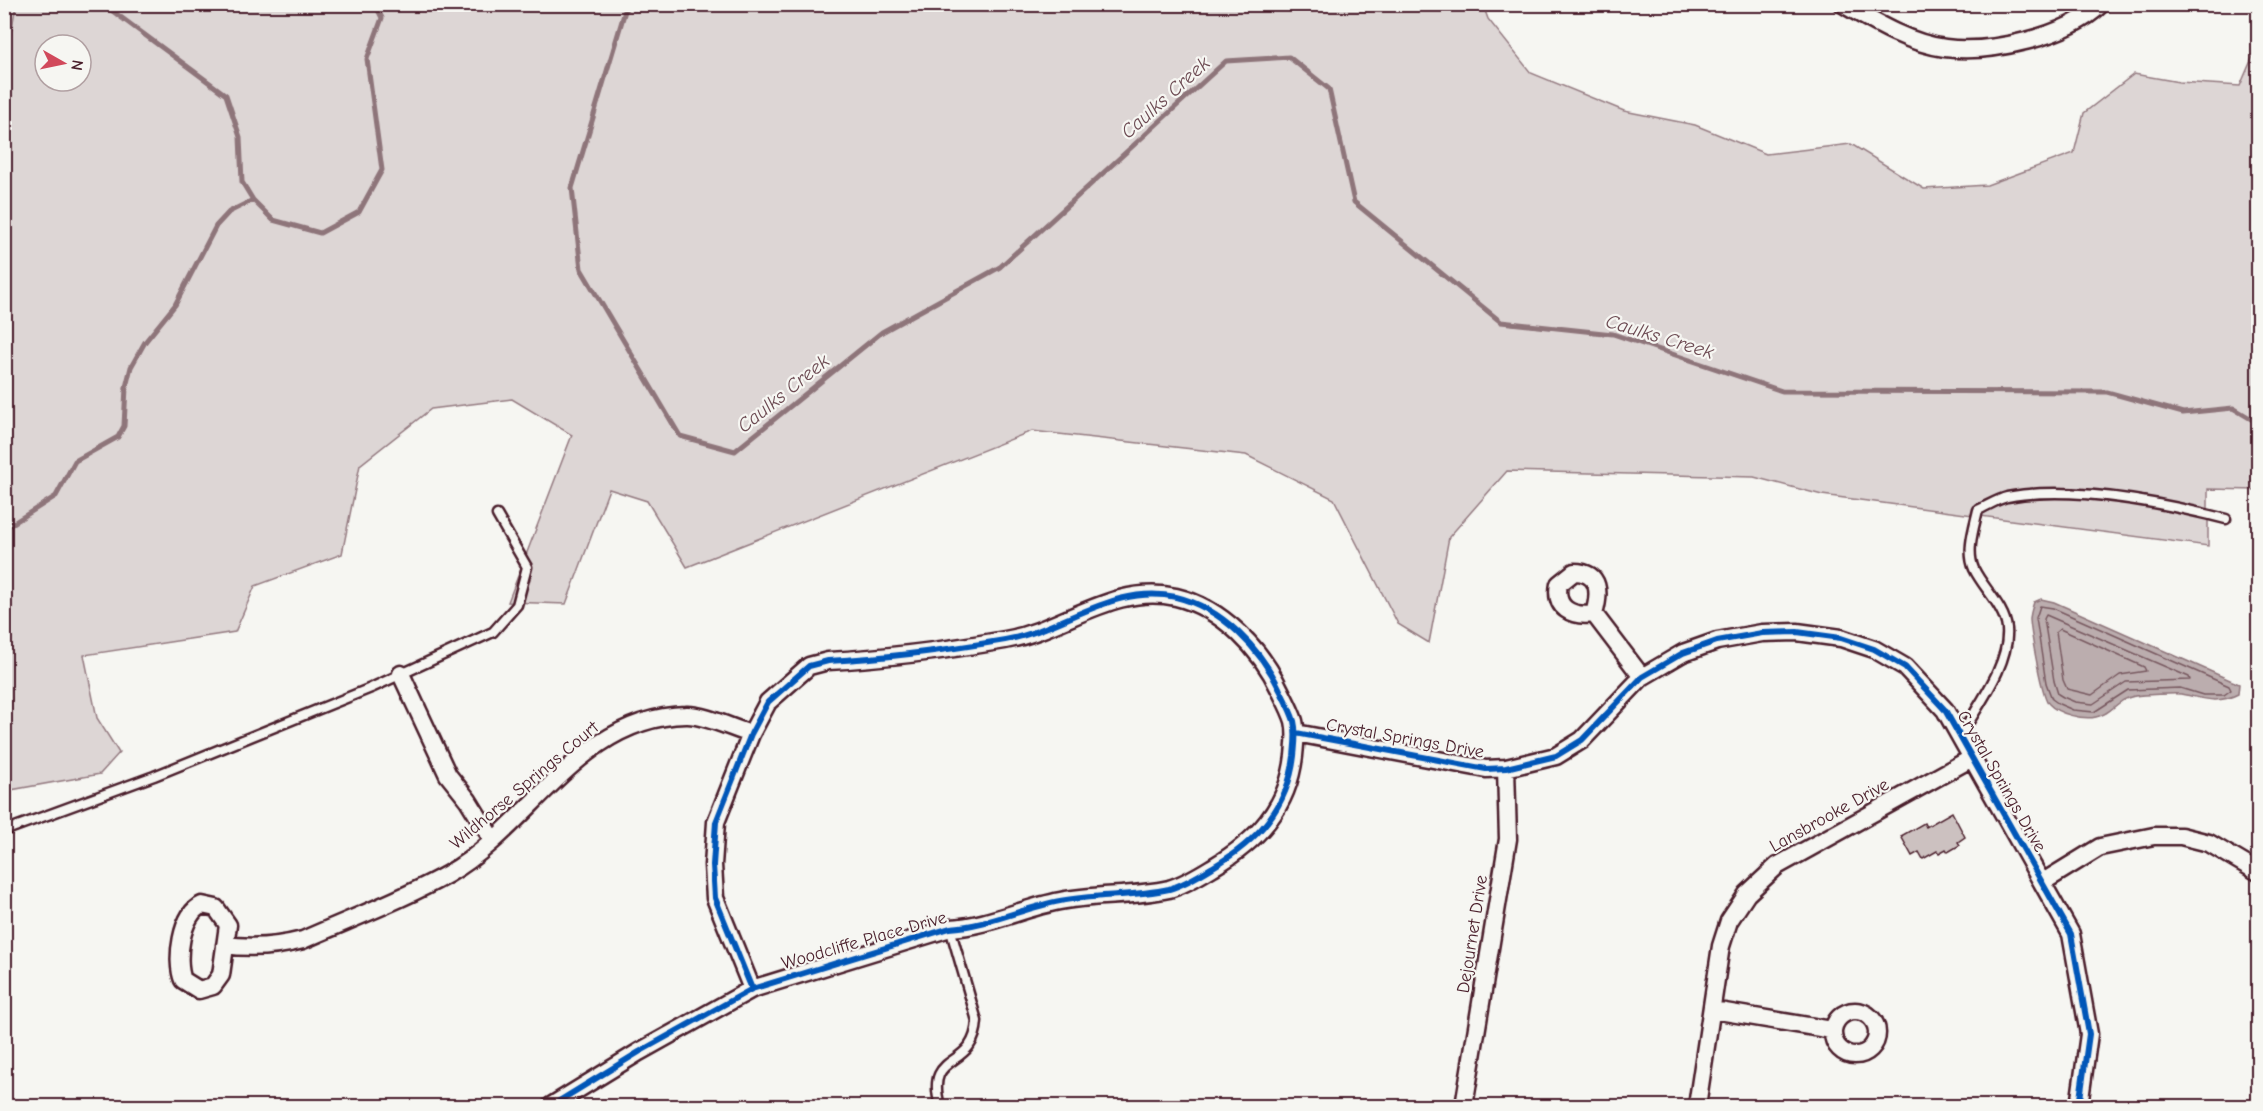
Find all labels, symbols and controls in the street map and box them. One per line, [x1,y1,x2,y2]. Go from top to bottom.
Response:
north arrow [33,33,93,93]
water label: Caulks Creek [1116,51,1215,143]
text: N [67,59,87,72]
water label: Caulks Creek [1603,309,1717,364]
water label: Caulks Creek [733,349,834,437]
street label: Crystal Springs Drive [1952,707,2051,856]
street label: Crystal Springs Drive [1324,714,1486,763]
street label: Wildhorse Springs Court [446,716,604,854]
street label: Lansbrooke Drive [1766,774,1893,857]
street label: Dejournet Drive [1453,874,1492,995]
street label: Woodcliffe Place Drive [779,907,949,974]

